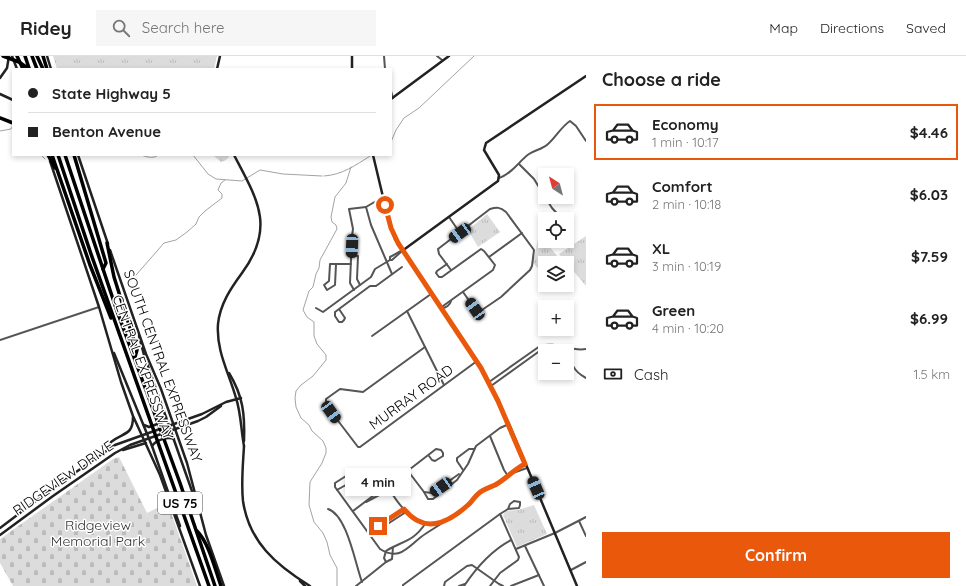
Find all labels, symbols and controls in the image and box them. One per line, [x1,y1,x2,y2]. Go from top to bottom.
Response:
search box [96,10,376,46]
text: Ridey [20,16,72,40]
icon: search [110,17,132,39]
text: Search here [142,18,225,37]
text: Map [769,19,798,37]
text: Directions [820,19,884,37]
text: Saved [906,19,946,37]
text: Choose a ride [602,68,721,91]
text: State Highway 5 [52,84,171,103]
icon: car [604,114,640,150]
text: Economy [652,115,719,134]
text: Benton Avenue [52,122,161,141]
text: $4.46 [910,123,948,142]
text: 1 min · 10:17 [652,134,719,150]
north arrow [538,168,574,204]
map controls [538,168,574,380]
icon: car [604,176,640,212]
text: Comfort [652,177,713,196]
text: $6.03 [910,185,948,204]
route start [376,196,394,214]
text: 2 min · 10:18 [652,196,721,212]
button: locate [538,212,574,248]
car [447,221,473,245]
car [346,234,358,258]
icon: car [604,238,640,274]
text: XL [652,239,670,258]
text: $7.59 [911,247,948,266]
button: layers [538,256,574,292]
text: 3 min · 10:19 [652,258,721,274]
street label: SOUTH CENTRAL EXPRESSWAY [120,267,206,465]
street label: CENTRAL EXPRESSWAY [109,292,177,442]
car [463,296,487,322]
button: + [538,300,574,336]
icon: car [604,300,640,336]
text: Green [652,301,695,320]
text: $6.99 [910,309,948,328]
text: 4 min · 10:20 [652,320,724,336]
button: − [538,344,574,380]
street label: MURRAY ROAD [365,360,457,434]
icon: cash [602,363,624,385]
text: Cash [634,365,668,384]
text: 1.5 km [913,366,950,382]
car [319,399,343,425]
street label: RIDGEVIEW DRIVE [9,436,117,519]
callout: 4 min [345,468,411,496]
text: 4 min [361,474,395,490]
car [428,475,454,499]
car [526,475,546,501]
road number: US 75 [158,492,202,514]
park label: Ridgeview Memorial Park [51,516,145,550]
route end [369,517,387,535]
button: Confirm [602,532,950,578]

